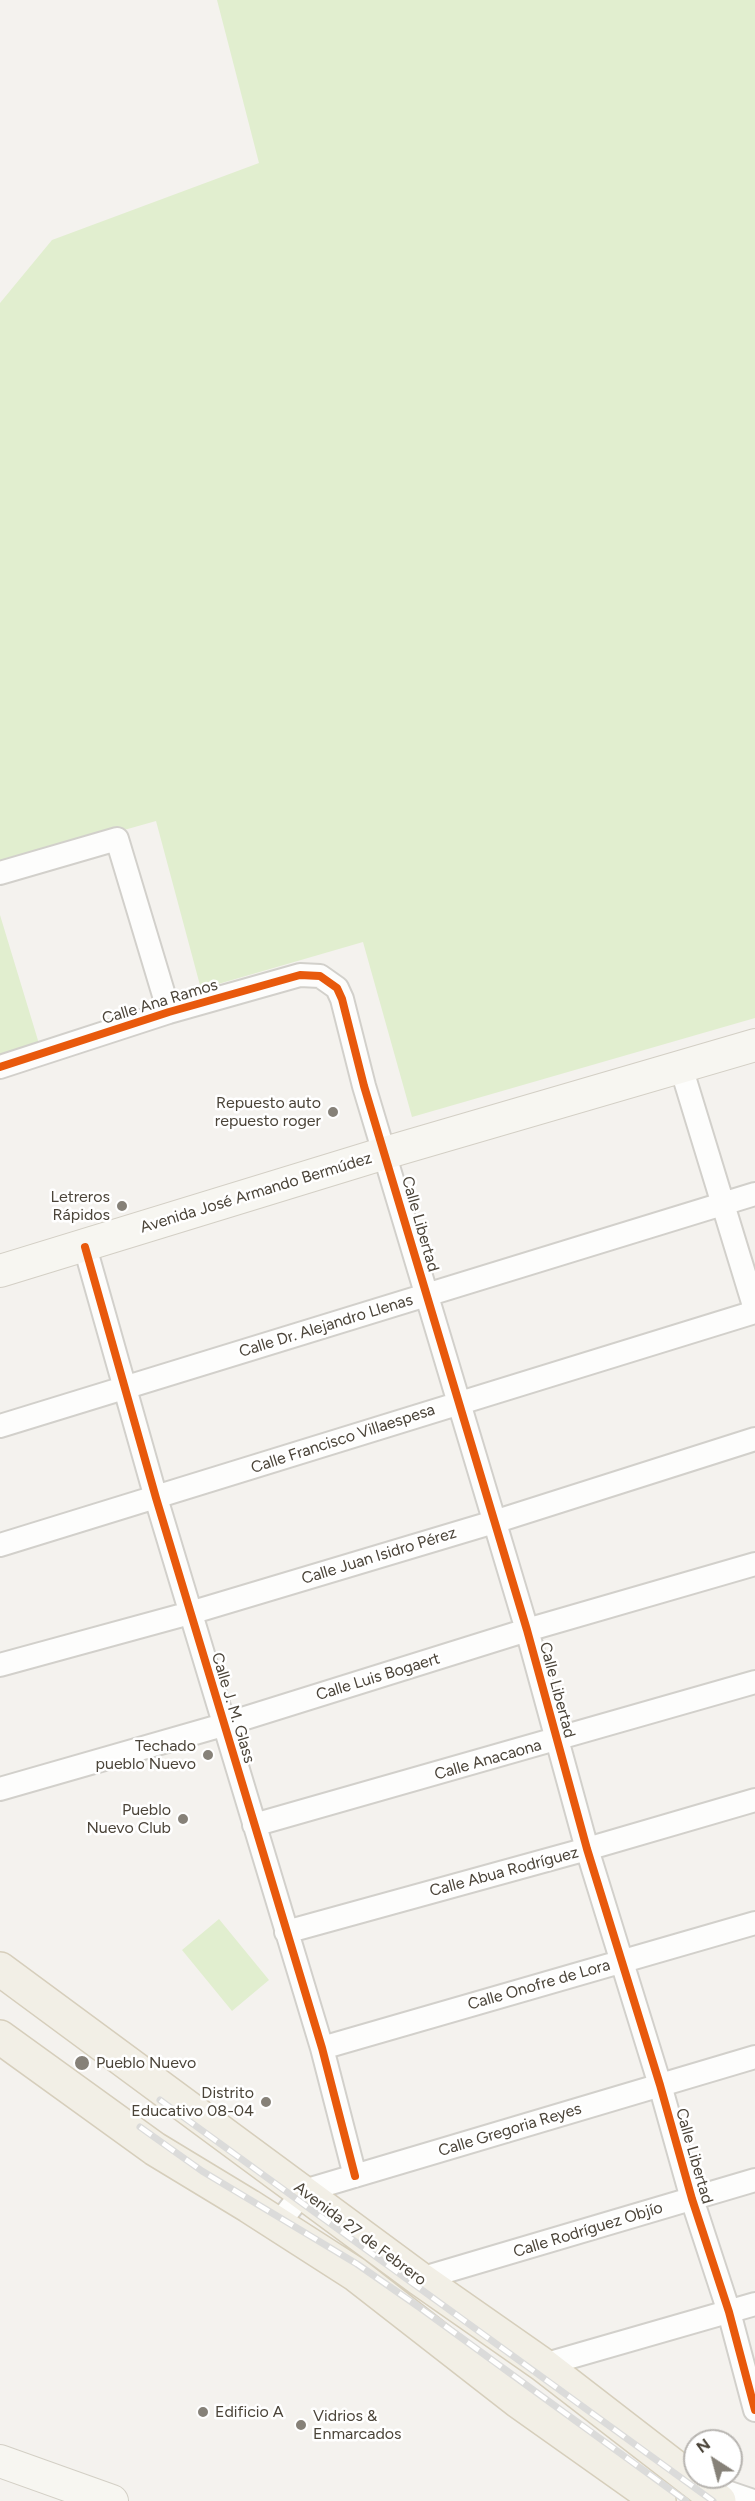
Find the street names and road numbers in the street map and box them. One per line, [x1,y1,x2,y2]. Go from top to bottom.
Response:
street label: Calle Ana Ramos [100,975,220,1029]
street label: Avenida José Armando Bermúdez [138,1149,374,1237]
street label: Calle Libertad [397,1174,443,1274]
street label: Calle Dr. Alejandro Llenas [237,1290,415,1362]
street label: Calle Francisco Villaespesa [249,1400,437,1478]
street label: Calle Juan Isidro Pérez [299,1523,459,1589]
street label: Calle Libertad [535,1640,579,1740]
street label: Calle Luis Bogaert [314,1649,442,1705]
street label: Calle J. M. Glass [207,1650,259,1766]
street label: Calle Anacaona [432,1736,544,1784]
street label: Calle Abua Rodríguez [427,1843,581,1901]
street label: Calle Onofre de Lora [466,1955,612,2015]
street label: Calle Gregoria Reyes [436,2099,584,2161]
street label: Calle Libertad [671,2106,717,2206]
street label: Avenida 27 de Febrero [290,2178,430,2290]
street label: Calle Rodríguez Objío [511,2198,665,2262]

